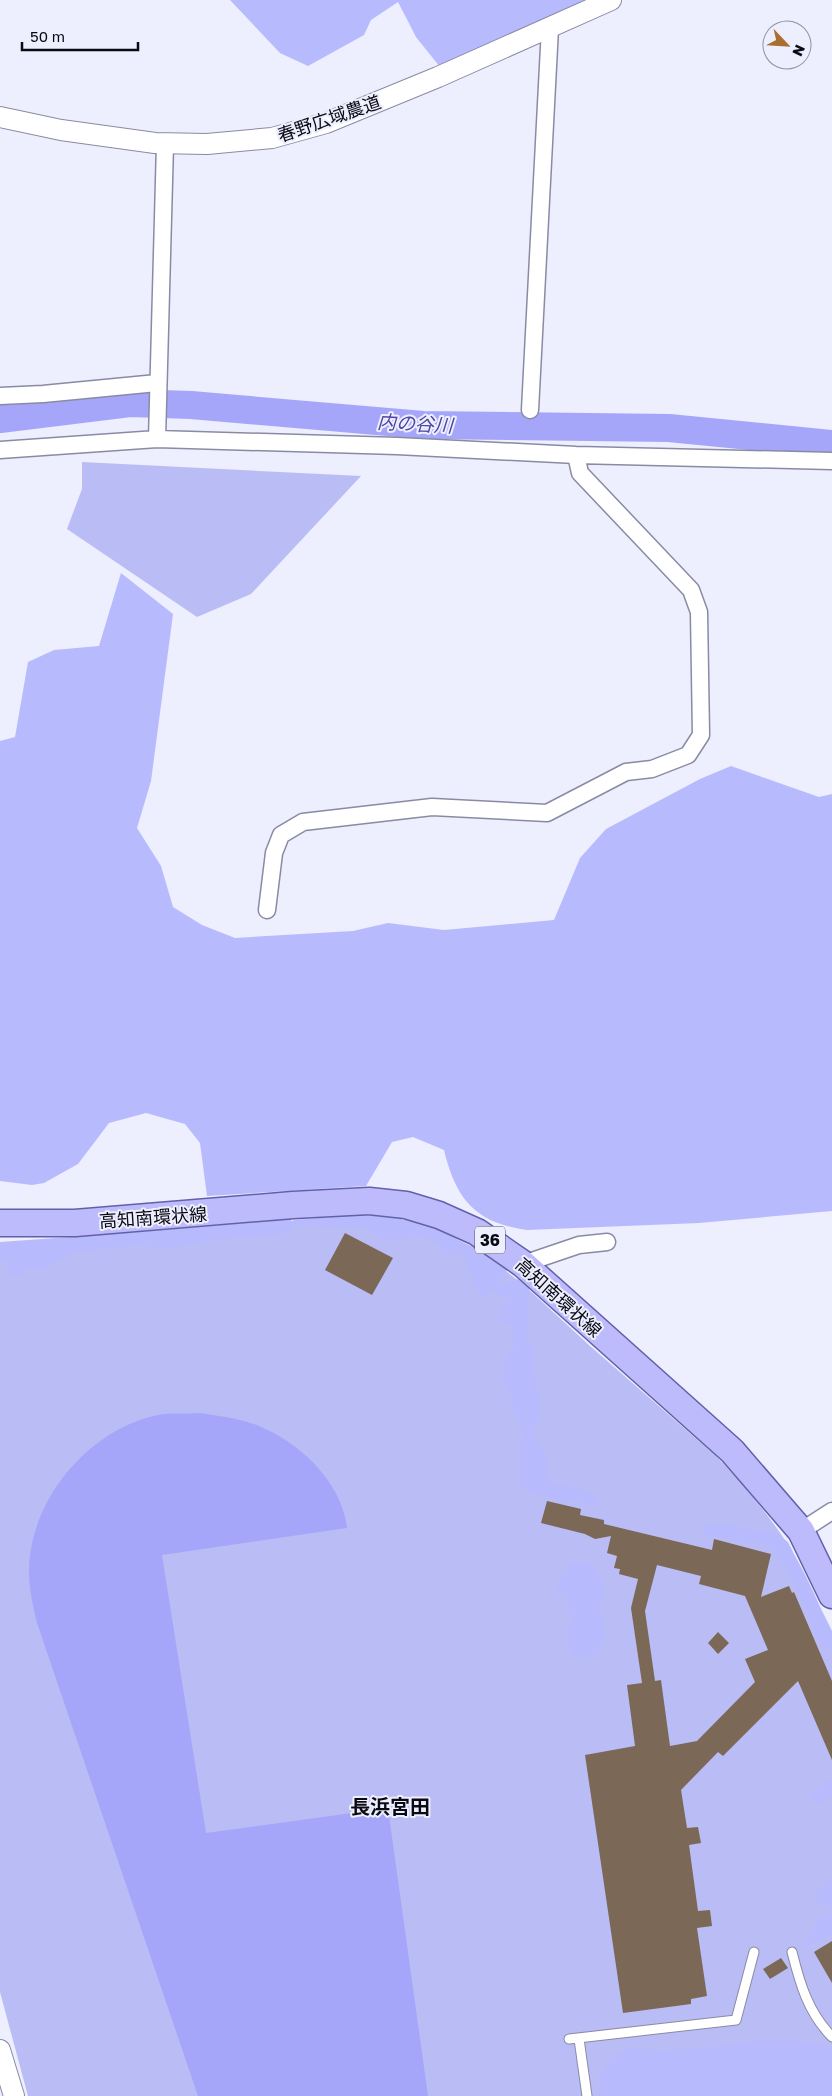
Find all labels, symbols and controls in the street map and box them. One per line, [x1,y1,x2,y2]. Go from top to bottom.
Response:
scale bar [22,20,139,52]
north arrow [762,20,812,70]
text: 50 m [30,27,65,45]
text: N [789,42,809,59]
street label: 春野広域農道 [274,90,384,146]
water label: 内の谷川 [376,410,456,437]
street label: 高知南環状線 [98,1202,208,1232]
road number: 36 [475,1226,505,1254]
street label: 高知南環状線 [512,1253,606,1341]
district label: 長浜宮田 [350,1794,430,1818]

